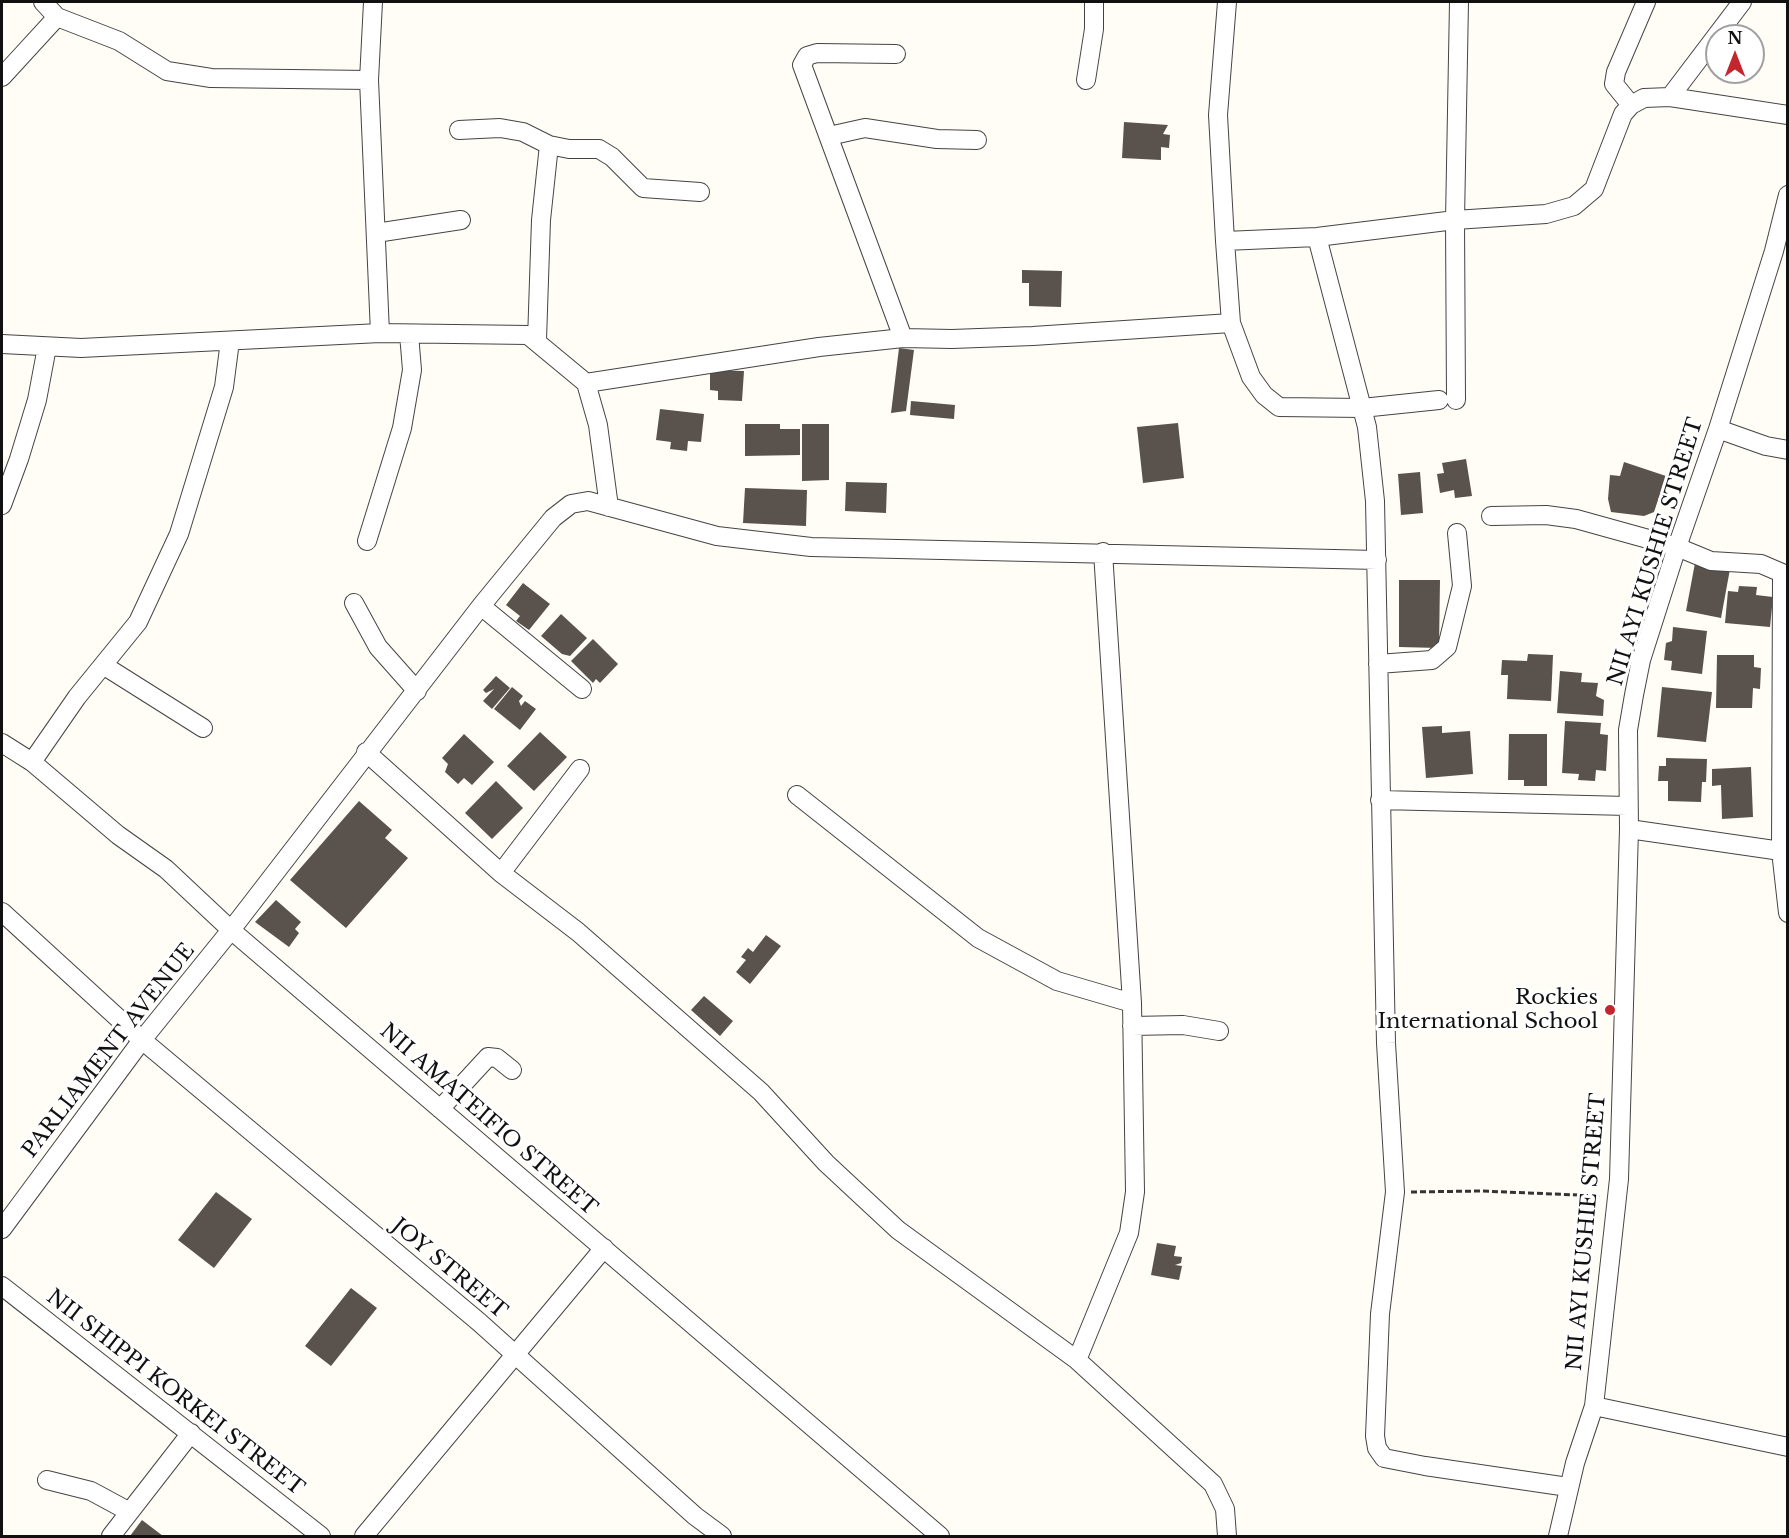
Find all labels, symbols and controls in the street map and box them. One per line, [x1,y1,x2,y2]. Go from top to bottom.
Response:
north arrow [1705,24,1765,84]
text: N [1727,28,1743,48]
street label: NII AYI KUSHIE STREET [1603,415,1709,689]
street label: PARLIAMENT AVENUE [18,939,200,1163]
place label: Rockies International School [1377,985,1598,1035]
marker: Rockies International School [1603,1003,1617,1017]
street label: NII AMATEIFIO STREET [374,1019,602,1221]
street label: NII AYI KUSHIE STREET [1562,1092,1612,1372]
street label: JOY STREET [386,1214,512,1324]
street label: NII SHIPPI KORKEI STREET [41,1285,309,1501]

